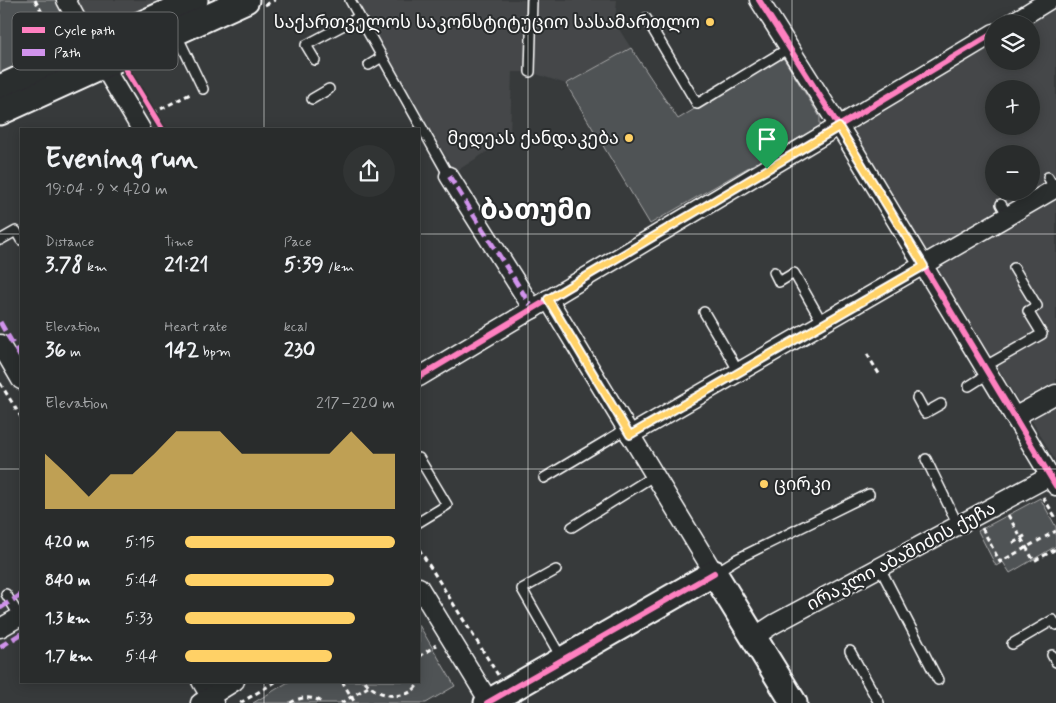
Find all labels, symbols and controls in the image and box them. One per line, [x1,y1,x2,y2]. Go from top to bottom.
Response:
place label: საქართველოს საკონსტიტუციო სასამართლო [274,11,700,35]
legend [12,12,178,70]
map controls [985,15,1040,200]
button: layers [985,15,1040,70]
marker: საქართველოს საკონსტიტუციო სასამართლო [704,16,716,28]
text: Cycle path [54,22,115,40]
text: Path [54,44,81,62]
button: + [985,80,1040,135]
pin [746,118,788,169]
icon: arrive [753,125,781,153]
place label: მედეას ქანდაკება [448,127,619,151]
marker: მედეას ქანდაკება [623,132,635,144]
text: Evening run [45,141,198,178]
button: share [343,145,395,197]
button: − [985,145,1040,200]
text: 19:04 · 9 × 420 m [45,179,168,200]
district label: ბათუმი [480,193,592,230]
text: Distance [45,233,94,251]
text: Time [164,233,194,251]
text: Pace [284,233,312,251]
text: 3.78 [45,251,83,279]
text: 21:21 [164,251,209,279]
text: 5:39 [284,251,324,279]
text: km [83,258,107,276]
text: /km [324,258,354,276]
text: Elevation [45,318,100,336]
text: Heart rate [164,318,227,336]
text: kcal [284,318,307,336]
text: 36 [45,336,66,364]
text: 142 [164,336,199,364]
text: 230 [284,336,315,364]
text: m [66,343,81,361]
text: bpm [199,343,231,361]
text: Elevation [45,393,108,414]
text: 217–220 m [316,393,395,414]
place label: ცირკი [774,473,831,497]
marker: ცირკი [758,478,770,490]
street label: ირაკლი აბაშიძის ქუჩა [803,497,1000,617]
text: 420 m [45,532,89,553]
text: 5:15 [125,532,155,553]
text: 840 m [45,570,90,591]
text: 5:44 [125,570,158,591]
text: 1.3 km [45,608,90,629]
text: 5:33 [125,608,153,629]
text: 1.7 km [45,646,93,667]
text: 5:44 [125,646,158,667]

